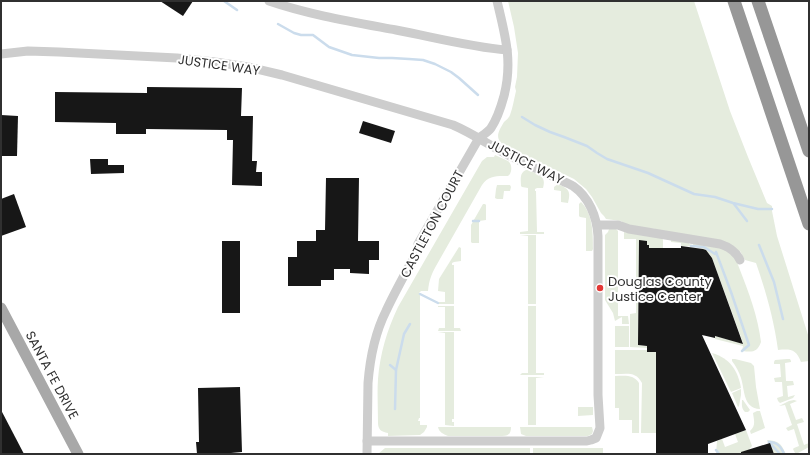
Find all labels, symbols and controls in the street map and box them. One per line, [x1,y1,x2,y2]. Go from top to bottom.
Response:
street label: JUSTICE WAY [177,50,262,80]
street label: JUSTICE WAY [485,135,568,189]
street label: CASTLETON COURT [396,167,468,281]
place label: Douglas County Justice Center [608,272,713,306]
marker: Douglas County Justice Center [595,283,605,293]
street label: SANTA FE DRIVE [21,328,83,422]

